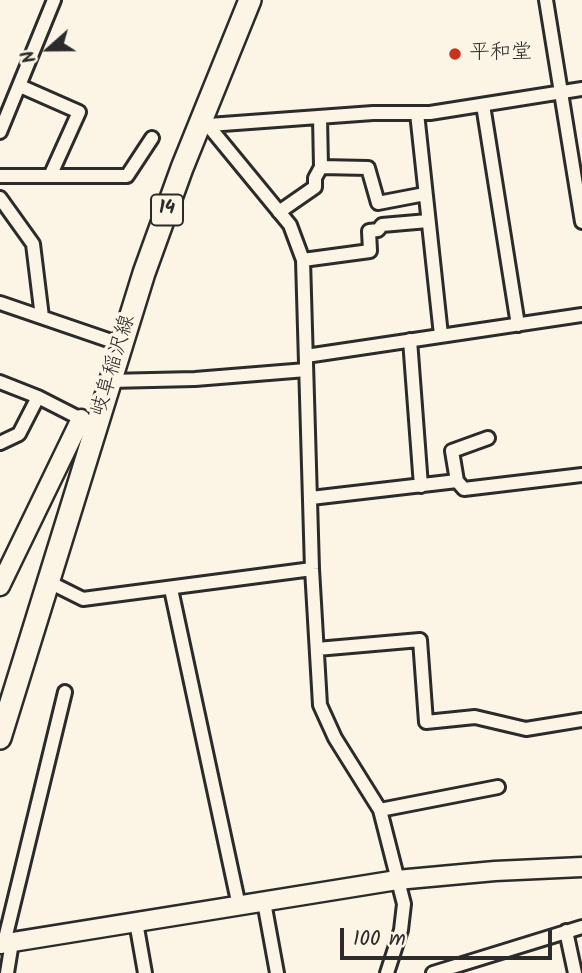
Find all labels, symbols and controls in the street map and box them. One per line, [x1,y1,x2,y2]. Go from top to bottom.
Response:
north arrow [14,14,84,84]
place label: 平和堂 [469,41,532,67]
text: N [13,46,46,68]
marker: 平和堂 [447,46,463,62]
road number: 14 [151,194,183,226]
street label: 岐阜稲沢線 [88,312,142,420]
scale bar [344,914,556,958]
text: 100 m [353,923,406,956]

